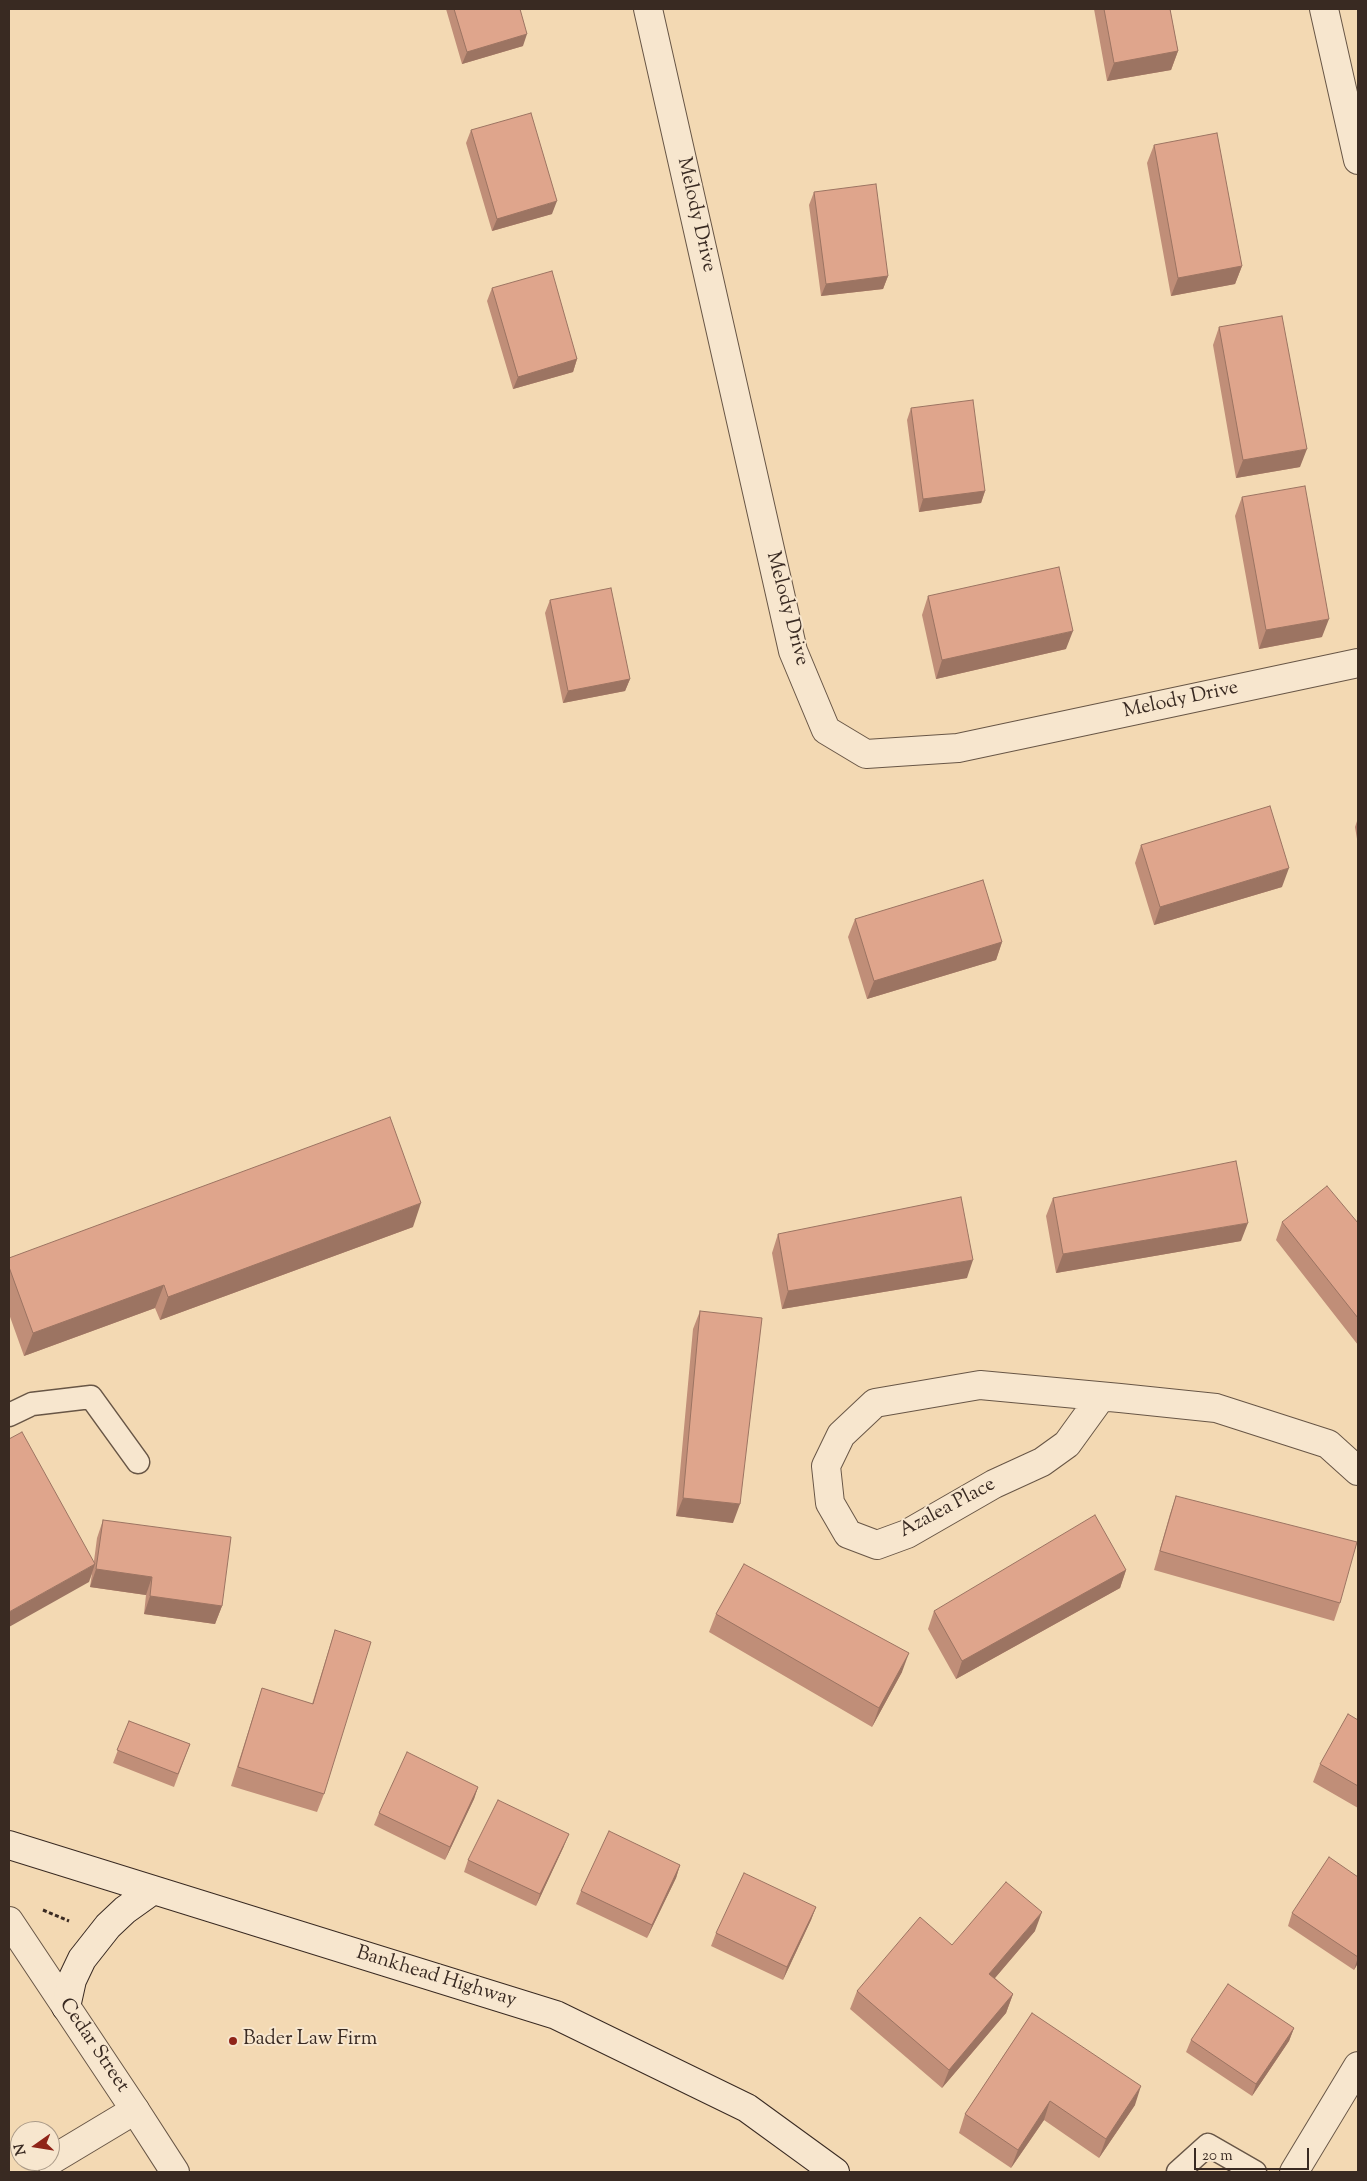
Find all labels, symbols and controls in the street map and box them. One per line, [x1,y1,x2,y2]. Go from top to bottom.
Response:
street label: Melody Drive [670,155,720,275]
street label: Melody Drive [759,549,813,669]
street label: Melody Drive [1121,677,1241,725]
street label: Azalea Place [896,1474,1000,1544]
street label: Bankhead Highway [353,1942,519,2014]
street label: Cedar Street [53,1994,133,2098]
place label: Bader Law Firm [243,2029,377,2053]
marker: Bader Law Firm [227,2035,239,2047]
north arrow [10,2121,60,2171]
scale bar [1197,2138,1312,2170]
text: N [10,2141,32,2157]
text: 20 m [1202,2146,1233,2167]

